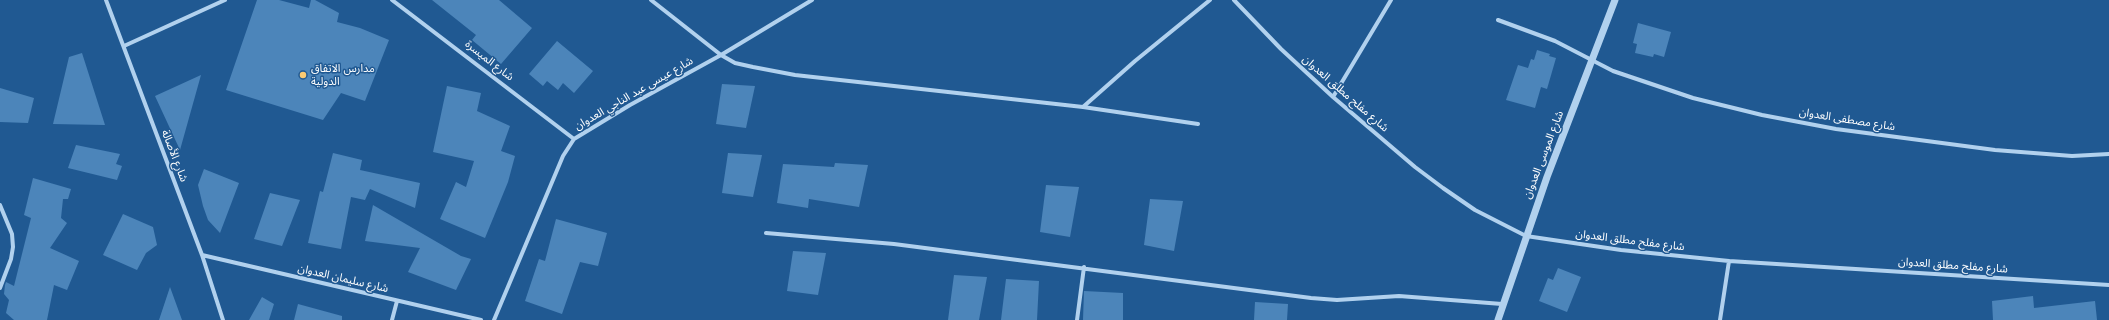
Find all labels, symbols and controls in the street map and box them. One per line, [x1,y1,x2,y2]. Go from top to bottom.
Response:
street label: شارع الميسرة [462,38,516,84]
street label: شارع مفلح مطلق العدوان [1299,53,1391,135]
street label: شارع عيسى عبد الناجي العدوان [572,55,696,133]
place label: مدارس الاتفاق الدولية [311,62,375,88]
marker: مدارس الاتفاق الدولية [298,70,308,80]
street label: شارع مصطفى العدوان [1798,106,1896,134]
street label: شارع الموسى العدوان [1521,109,1567,201]
street label: شارع الأصالة [158,128,190,184]
street label: شارع مفلح مطلق العدوان [1575,228,1685,254]
street label: شارع مفلح مطلق العدوان [1898,256,2008,276]
street label: شارع سليمان العدوان [296,262,390,296]

